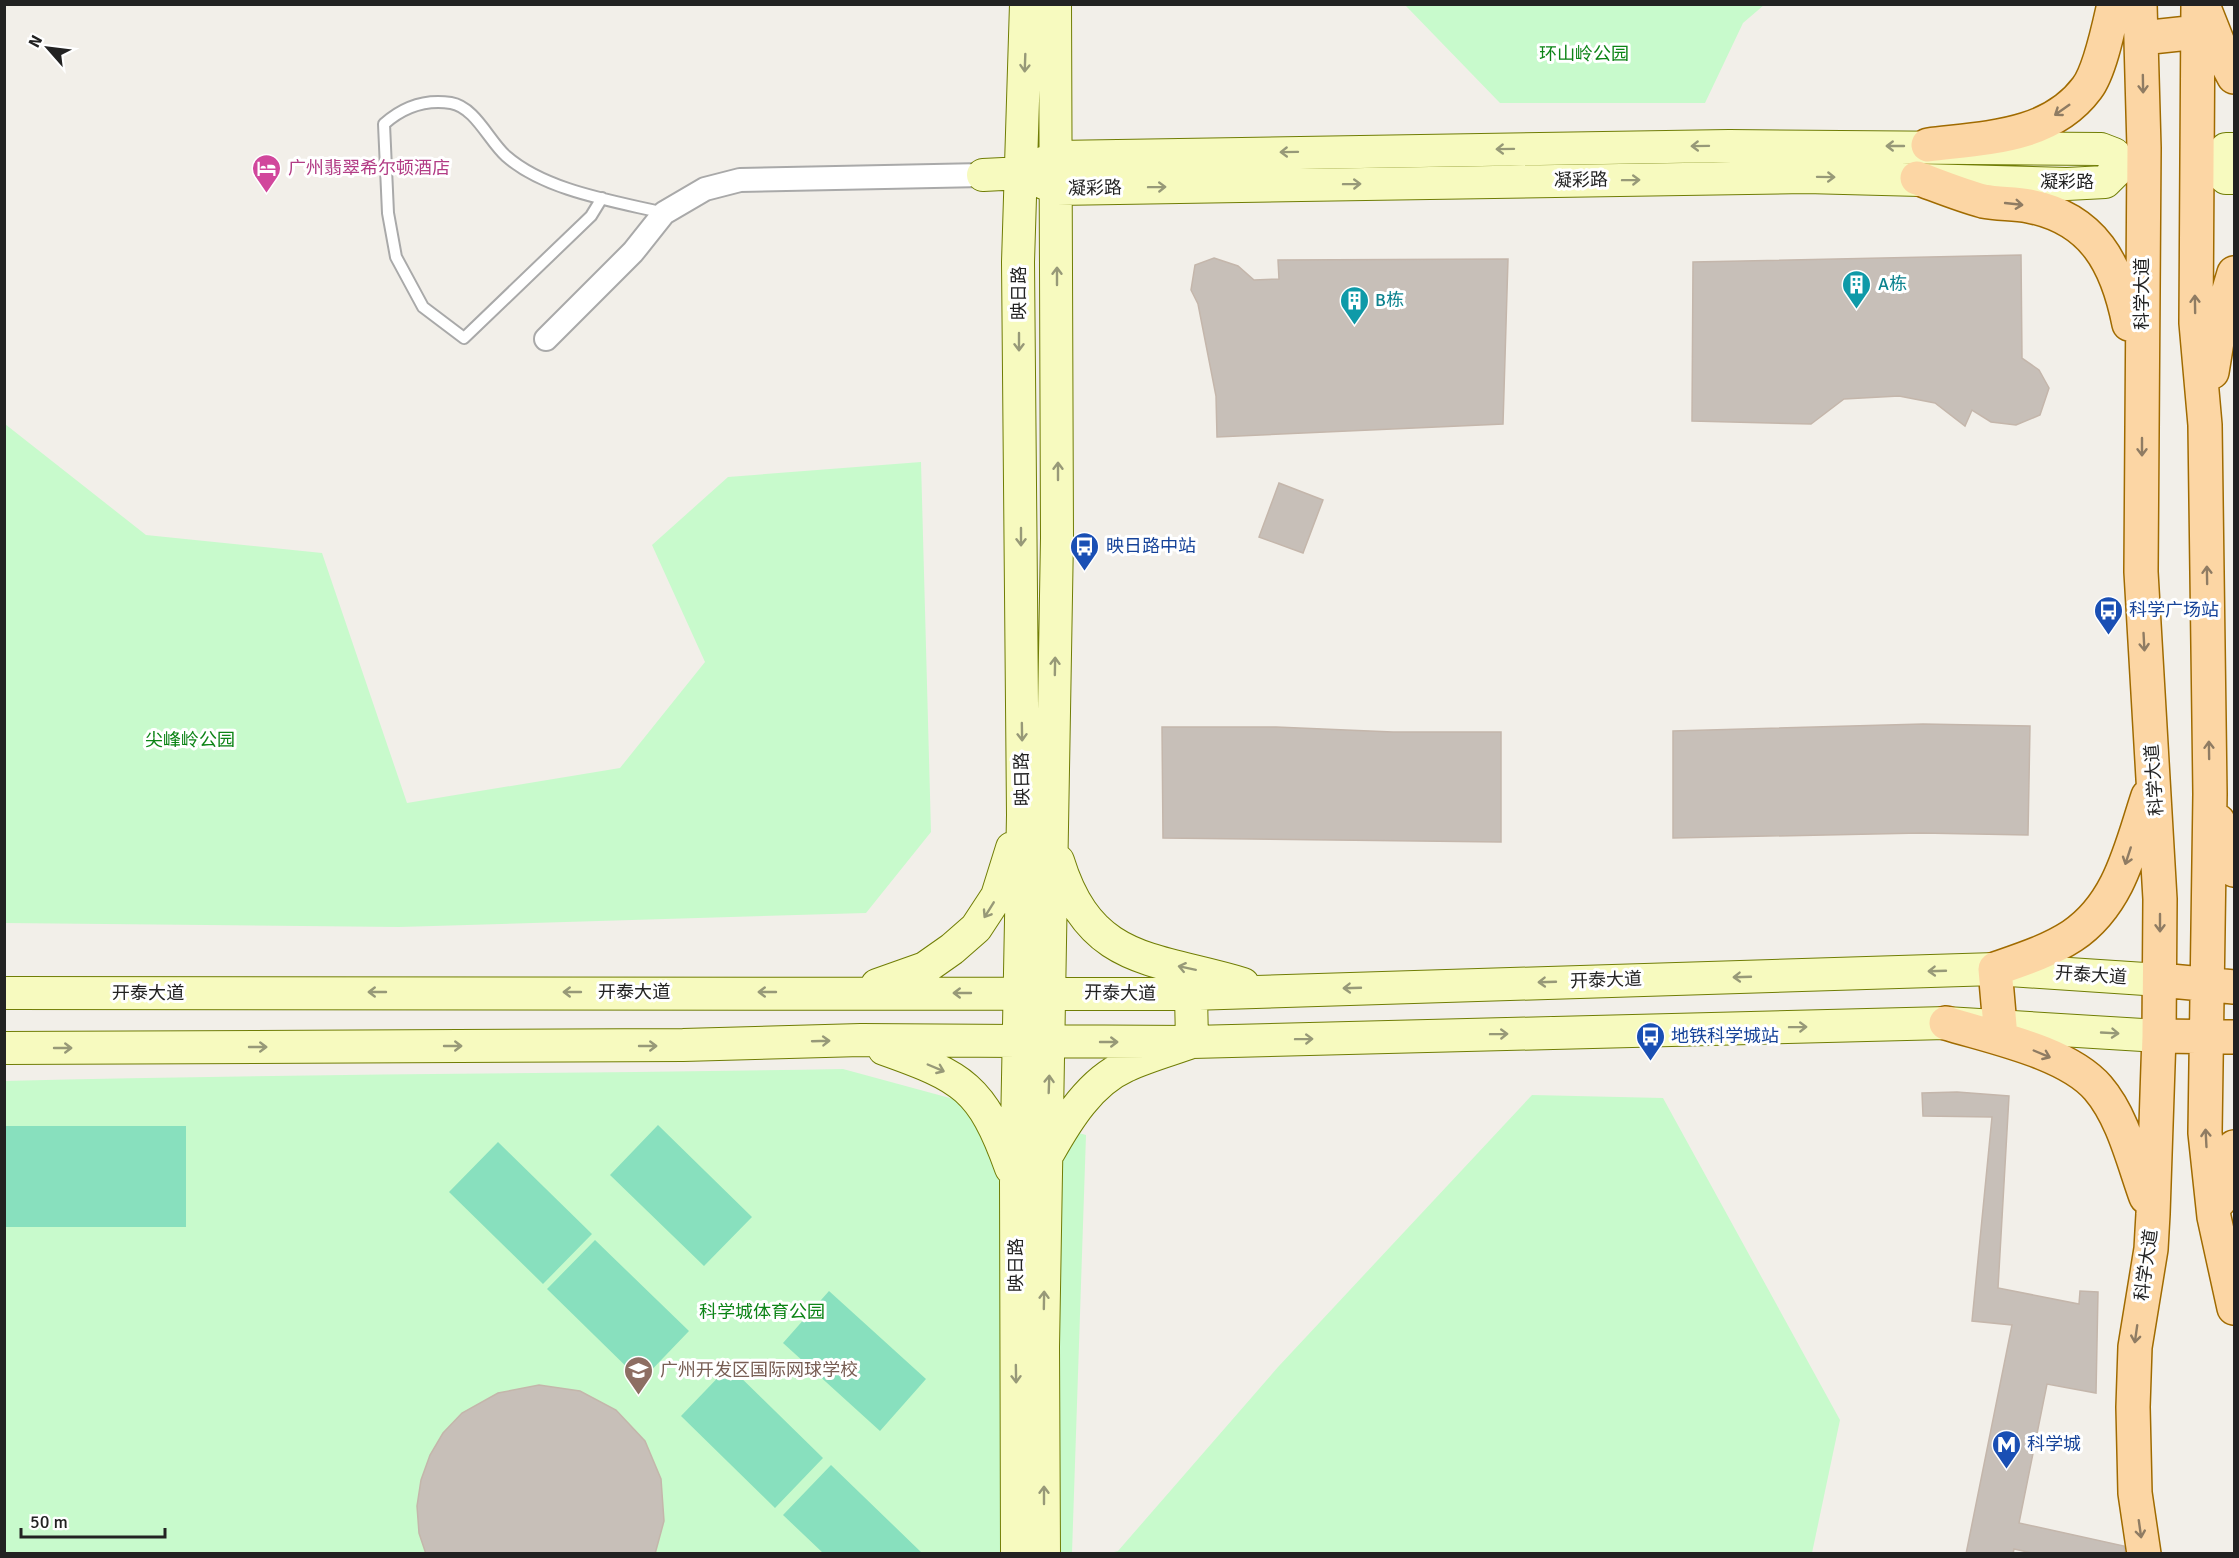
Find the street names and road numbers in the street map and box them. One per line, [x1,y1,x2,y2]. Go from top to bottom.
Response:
street label: 凝彩路 [1554,169,1608,191]
street label: 凝彩路 [2040,171,2094,193]
street label: 凝彩路 [1068,177,1122,199]
street label: 科学大道 [2131,258,2153,330]
street label: 映日路 [1008,266,1030,320]
street label: 科学大道 [2141,743,2167,817]
street label: 映日路 [1011,752,1033,806]
street label: 开泰大道 [2054,962,2128,988]
street label: 开泰大道 [1570,968,1642,992]
street label: 开泰大道 [598,981,670,1003]
street label: 开泰大道 [1084,981,1156,1005]
street label: 开泰大道 [112,982,184,1004]
street label: 科学大道 [2130,1228,2162,1302]
street label: 映日路 [1005,1238,1027,1292]

